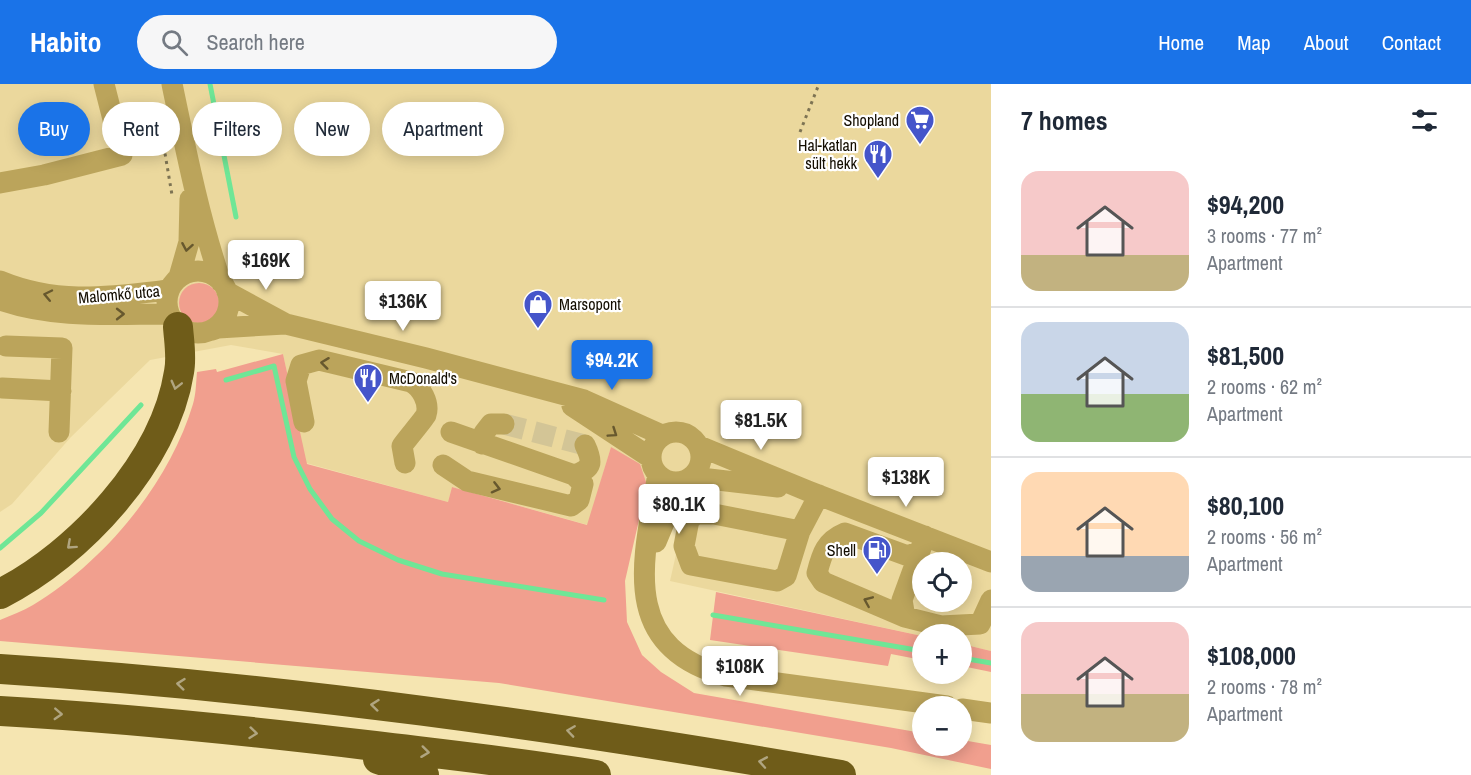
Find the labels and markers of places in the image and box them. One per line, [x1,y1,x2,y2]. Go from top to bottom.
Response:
supermarket icon: Shopland [904,104,936,146]
place label: Shopland [844,109,899,131]
place label: Hal-katlan sült hekk [798,134,857,174]
restaurant icon: Hal-katlan sült hekk [862,138,894,180]
pin: $169K [224,240,308,291]
pin: $136K [361,281,445,332]
shop icon: Marsopont [522,288,554,330]
place label: Marsopont [559,293,621,315]
pin: $94.2K [563,340,661,391]
restaurant icon: McDonald's [352,362,384,404]
place label: McDonald's [389,367,457,389]
pin: $81.5K [712,400,810,451]
pin: $138K [864,457,948,508]
pin: $80.1K [630,484,728,535]
fuel station icon: Shell [861,534,893,576]
place label: Shell [827,539,856,561]
pin: $108K [698,646,782,697]

